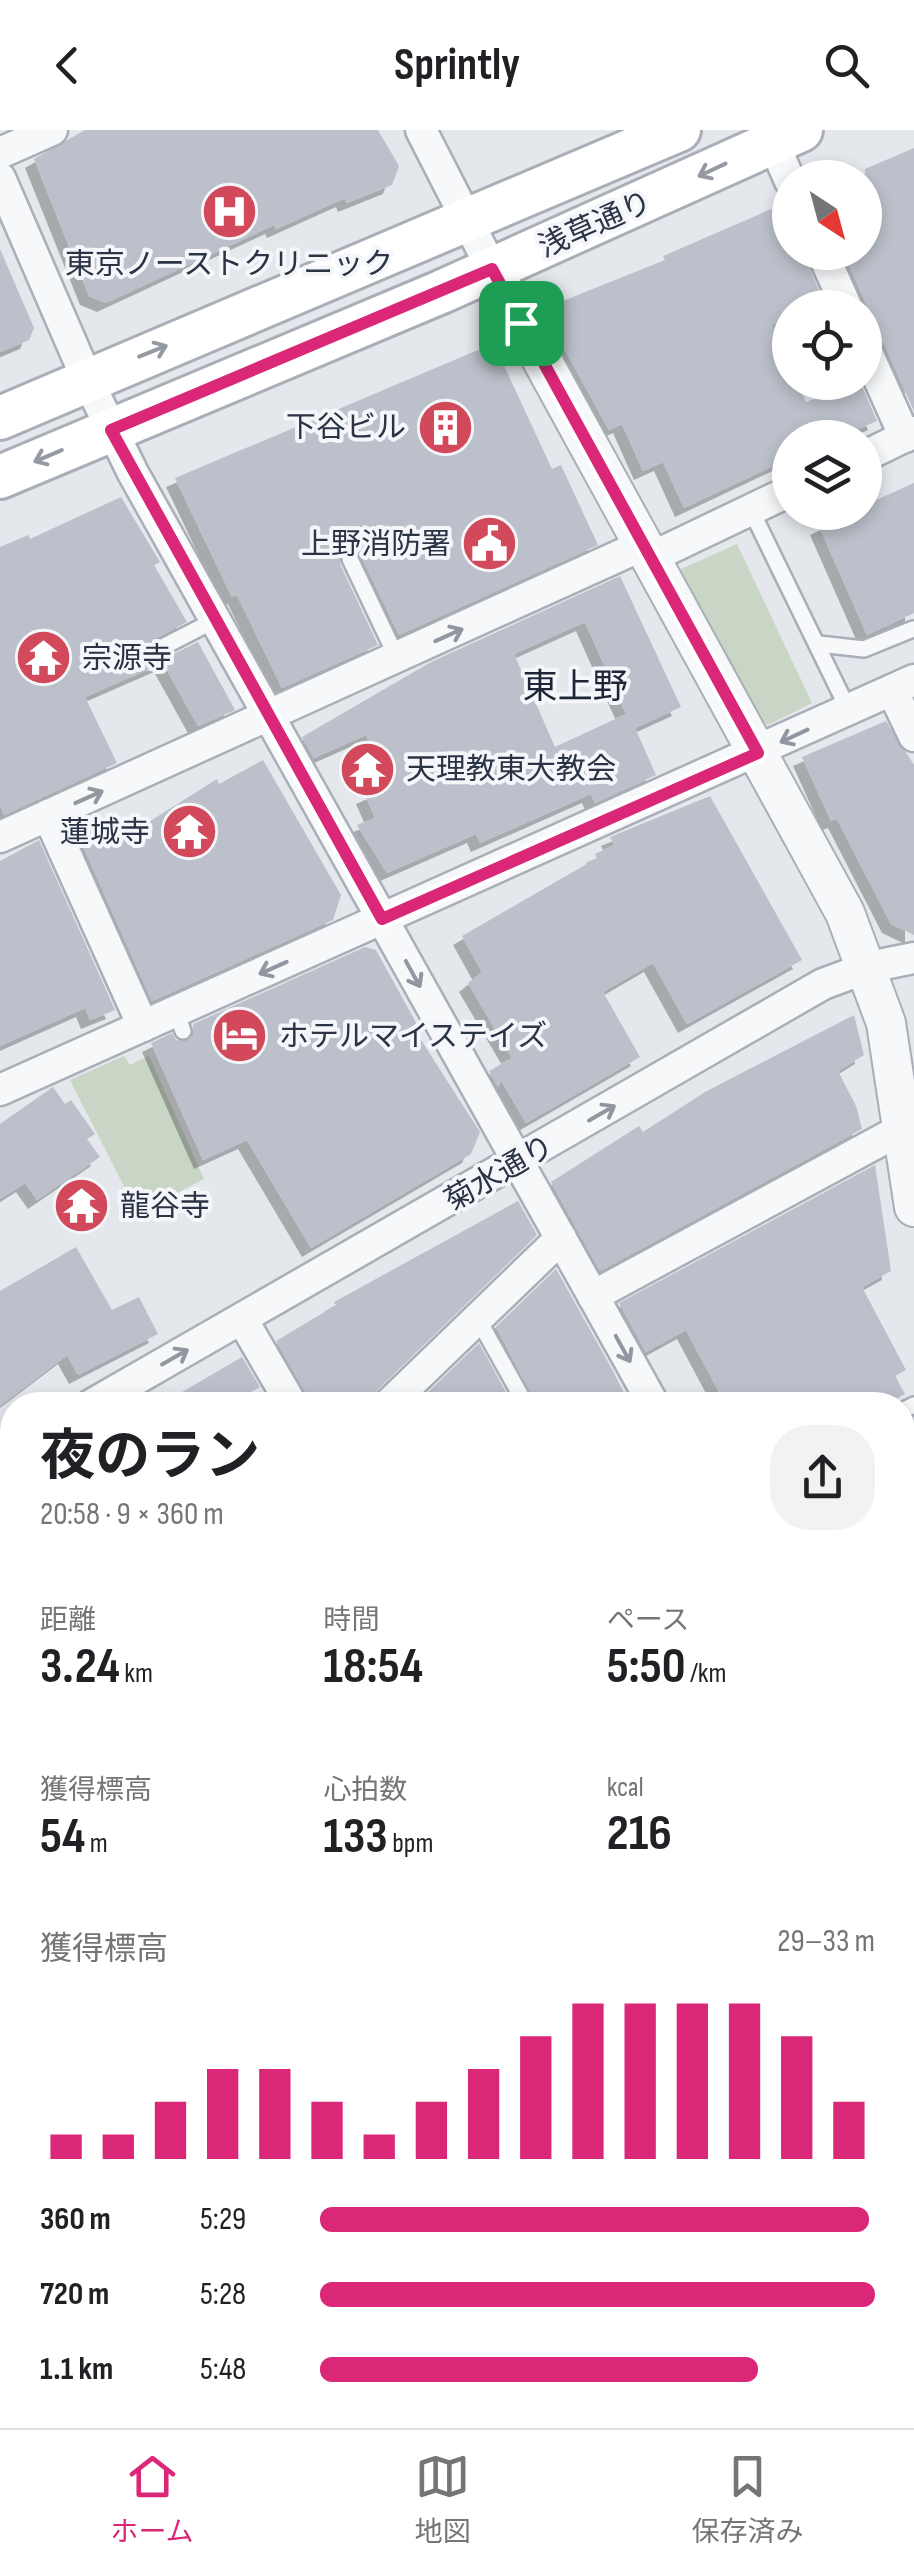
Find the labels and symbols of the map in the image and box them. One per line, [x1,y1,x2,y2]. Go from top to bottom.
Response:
north arrow [772,160,882,270]
one-way arrow [697,162,728,180]
hospital icon: 東京ノーストクリニック [199,182,259,242]
street label: 浅草通り [533,184,658,266]
place label: 東京ノーストクリニック [65,247,393,283]
pin [479,281,564,366]
one-way arrow [138,340,168,358]
building icon: 下谷ビル [415,397,475,457]
place label: 下谷ビル [286,410,406,446]
one-way arrow [33,448,64,466]
public building icon: 上野消防署 [460,514,520,574]
place label: 上野消防署 [301,527,451,563]
one-way arrow [433,624,463,643]
temple icon: 宗源寺 [13,628,73,688]
place label: 宗源寺 [82,641,172,677]
district label: 東上野 [522,666,628,709]
one-way arrow [780,728,810,747]
temple icon: 天理教東大教会 [337,739,397,799]
place label: 天理教東大教会 [406,752,616,788]
one-way arrow [73,787,104,805]
temple icon: 蓮城寺 [159,802,219,862]
place label: 蓮城寺 [60,815,150,851]
one-way arrow [403,959,423,988]
one-way arrow [258,960,289,978]
hotel icon: ホテルマイステイズ [210,1006,270,1066]
place label: ホテルマイステイズ [279,1019,547,1055]
one-way arrow [588,1103,616,1123]
street label: 菊水通り [439,1128,560,1219]
temple icon: 龍谷寺 [51,1176,111,1236]
place label: 龍谷寺 [120,1189,210,1225]
one-way arrow [614,1334,634,1363]
one-way arrow [160,1346,190,1366]

